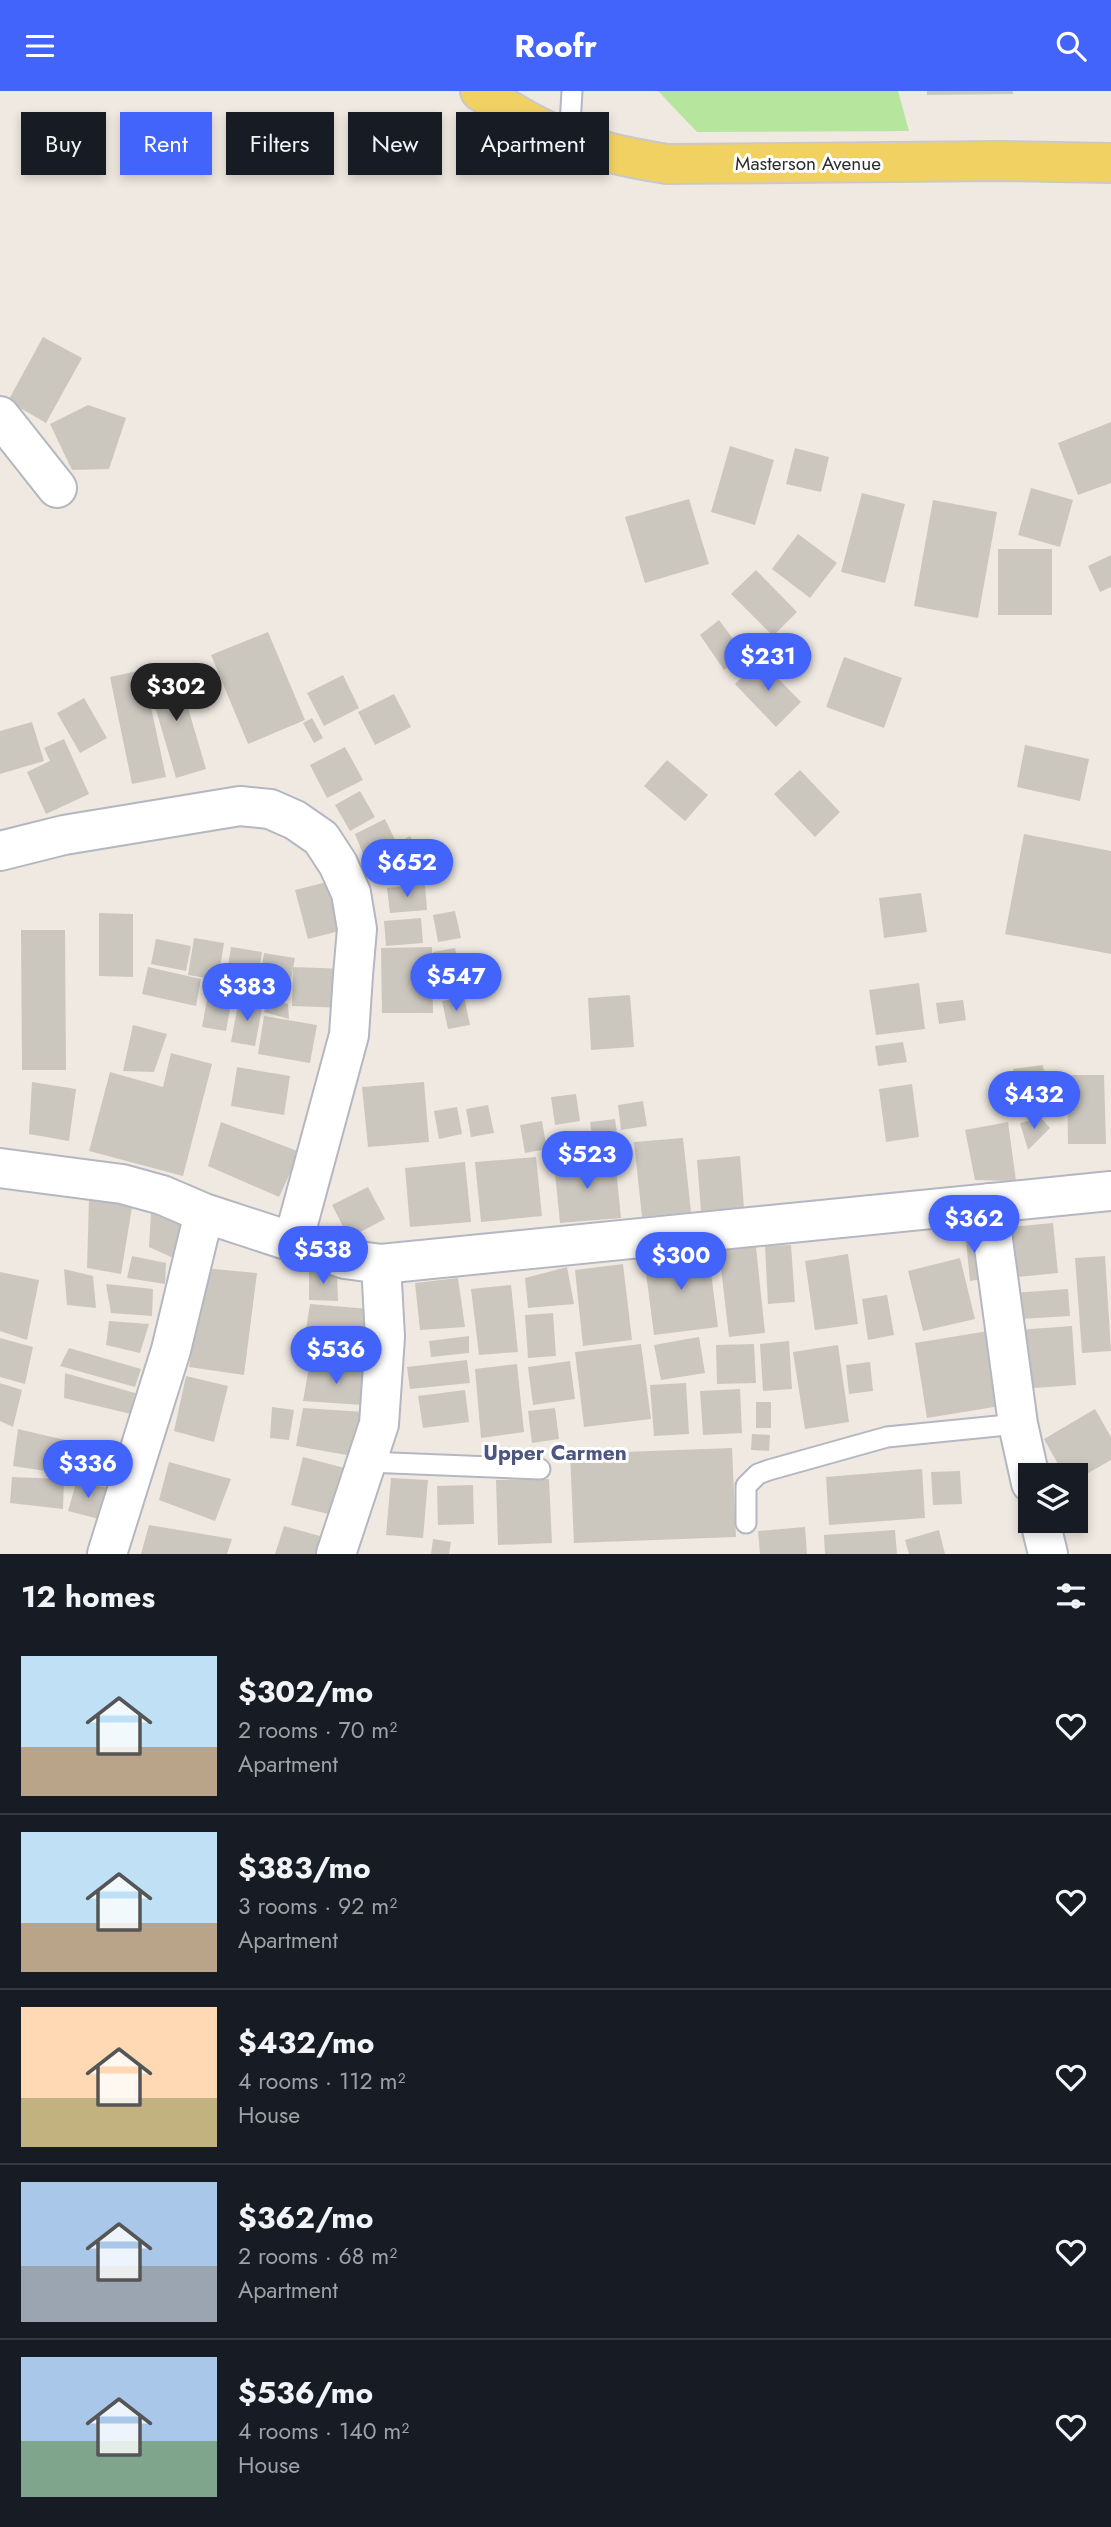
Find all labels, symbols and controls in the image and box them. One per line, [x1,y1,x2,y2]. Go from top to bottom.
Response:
text: Roofr [514,23,597,69]
icon: menu [21,27,59,65]
icon: search [1052,27,1090,65]
chip: Buy [21,112,106,175]
chip: Rent [120,112,212,175]
chip: Filters [226,112,334,175]
chip: New [348,112,442,175]
chip: Apartment [456,112,609,175]
street label: Masterson Avenue [735,150,881,177]
pin: $231 [727,633,809,693]
text: $231 [740,639,796,673]
pin: $302 [135,663,217,723]
text: $302 [147,669,205,703]
pin: $652 [366,839,448,899]
text: $652 [377,845,437,879]
pin: $547 [415,953,497,1013]
text: $547 [426,959,486,993]
pin: $383 [206,963,288,1023]
text: $383 [218,969,276,1003]
pin: $432 [993,1072,1075,1131]
text: $432 [1004,1077,1064,1111]
pin: $523 [546,1131,628,1191]
text: $523 [558,1137,616,1171]
pin: $362 [933,1195,1015,1255]
text: $362 [944,1201,1004,1235]
pin: $538 [282,1227,364,1286]
text: $538 [294,1232,352,1266]
pin: $300 [640,1233,722,1292]
text: $300 [651,1238,711,1272]
pin: $536 [295,1327,377,1386]
text: $536 [307,1332,365,1366]
district label: Upper Carmen [483,1438,627,1468]
pin: $336 [47,1441,129,1500]
text: $336 [59,1446,117,1480]
map controls [1018,1463,1088,1533]
button: layers [1018,1463,1088,1533]
text: 12 homes [21,1575,155,1618]
icon: filters [1052,1577,1090,1615]
text: $302/mo [238,1670,373,1713]
icon: home [77,1684,161,1768]
icon: heart [1052,1707,1090,1745]
text: 2 rooms · 70 m² [238,1713,397,1747]
text: Apartment [238,1747,338,1781]
text: $383/mo [238,1846,371,1889]
icon: home [77,1860,161,1944]
icon: heart [1052,1883,1090,1921]
text: 3 rooms · 92 m² [238,1889,397,1923]
text: Apartment [238,1923,338,1957]
text: $432/mo [238,2021,374,2064]
icon: home [77,2035,161,2119]
icon: heart [1052,2058,1090,2096]
text: 4 rooms · 112 m² [238,2064,405,2098]
text: House [238,2098,300,2132]
text: $362/mo [238,2196,373,2239]
icon: home [77,2210,161,2294]
icon: heart [1052,2233,1090,2271]
text: 2 rooms · 68 m² [238,2239,397,2273]
text: Apartment [238,2273,338,2307]
text: $536/mo [238,2371,373,2414]
icon: home [77,2385,161,2469]
icon: heart [1052,2408,1090,2446]
text: 4 rooms · 140 m² [238,2414,409,2448]
text: House [238,2448,300,2482]

